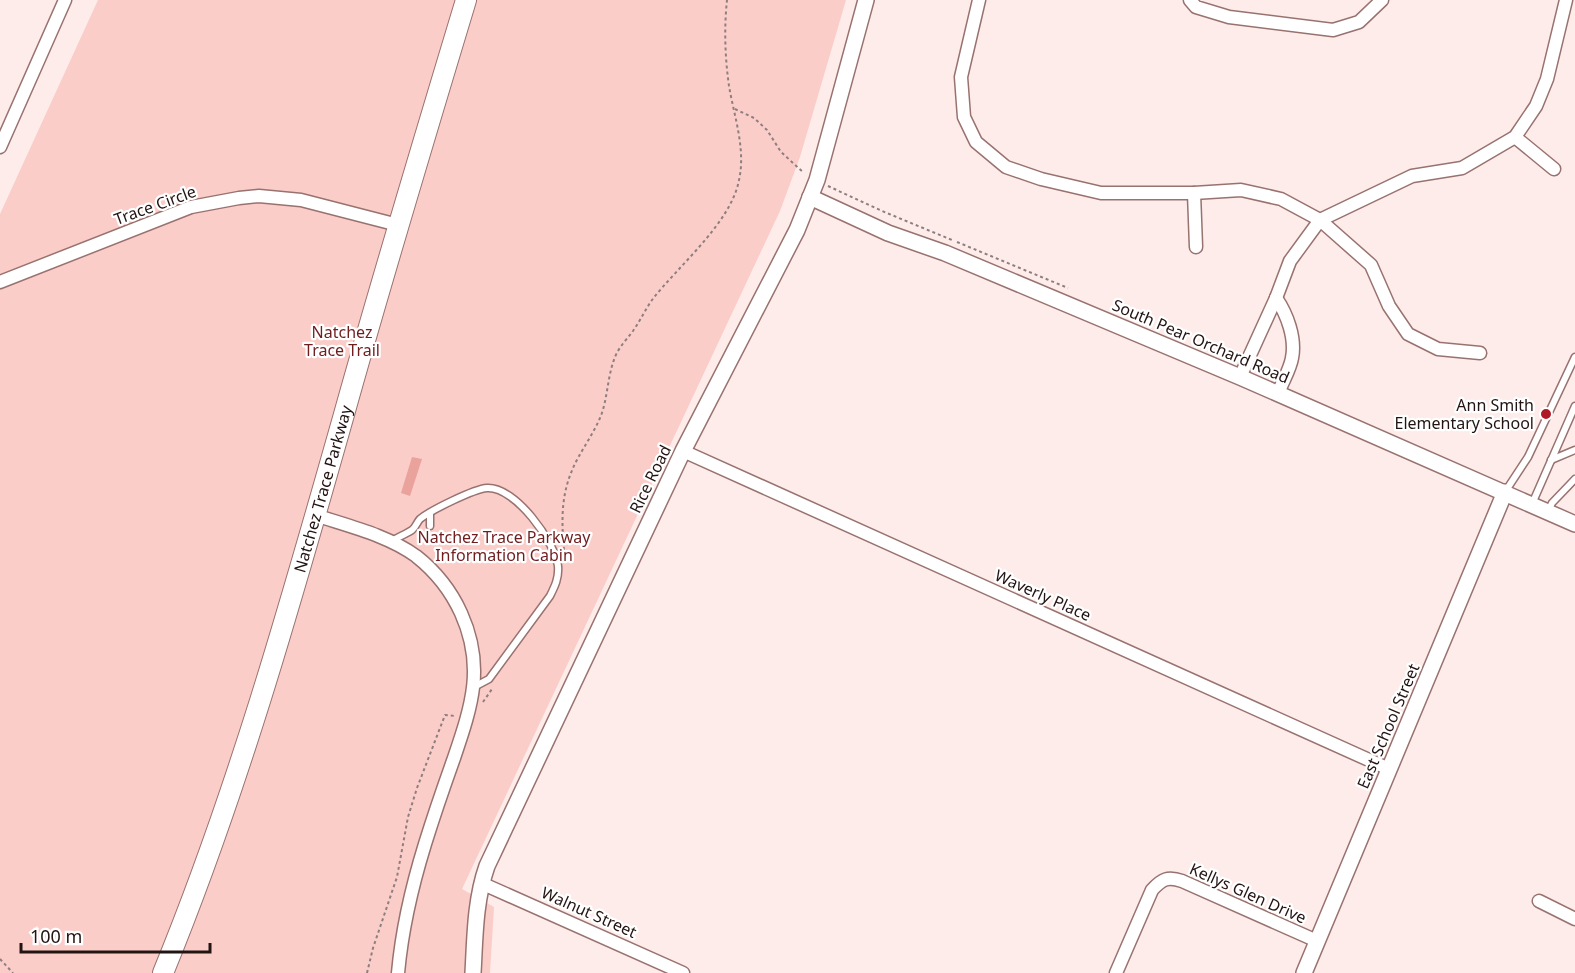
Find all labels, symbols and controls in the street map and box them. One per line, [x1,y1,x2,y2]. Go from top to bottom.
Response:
street label: Trace Circle [111,180,199,230]
street label: South Pear Orchard Road [1109,294,1293,388]
park label: Natchez Trace Trail [304,321,380,361]
place label: Ann Smith Elementary School [1395,394,1534,434]
street label: Natchez Trace Parkway [288,402,357,575]
marker: Ann Smith Elementary School [1539,407,1553,421]
street label: Rice Road [624,441,676,517]
park label: Natchez Trace Parkway Information Cabin [418,526,591,566]
street label: Waverly Place [991,564,1095,626]
street label: East School Street [1352,660,1424,792]
street label: Kellys Glen Drive [1186,857,1310,929]
street label: Walnut Street [538,881,640,943]
scale bar [21,916,210,954]
text: 100 m [30,924,82,948]

